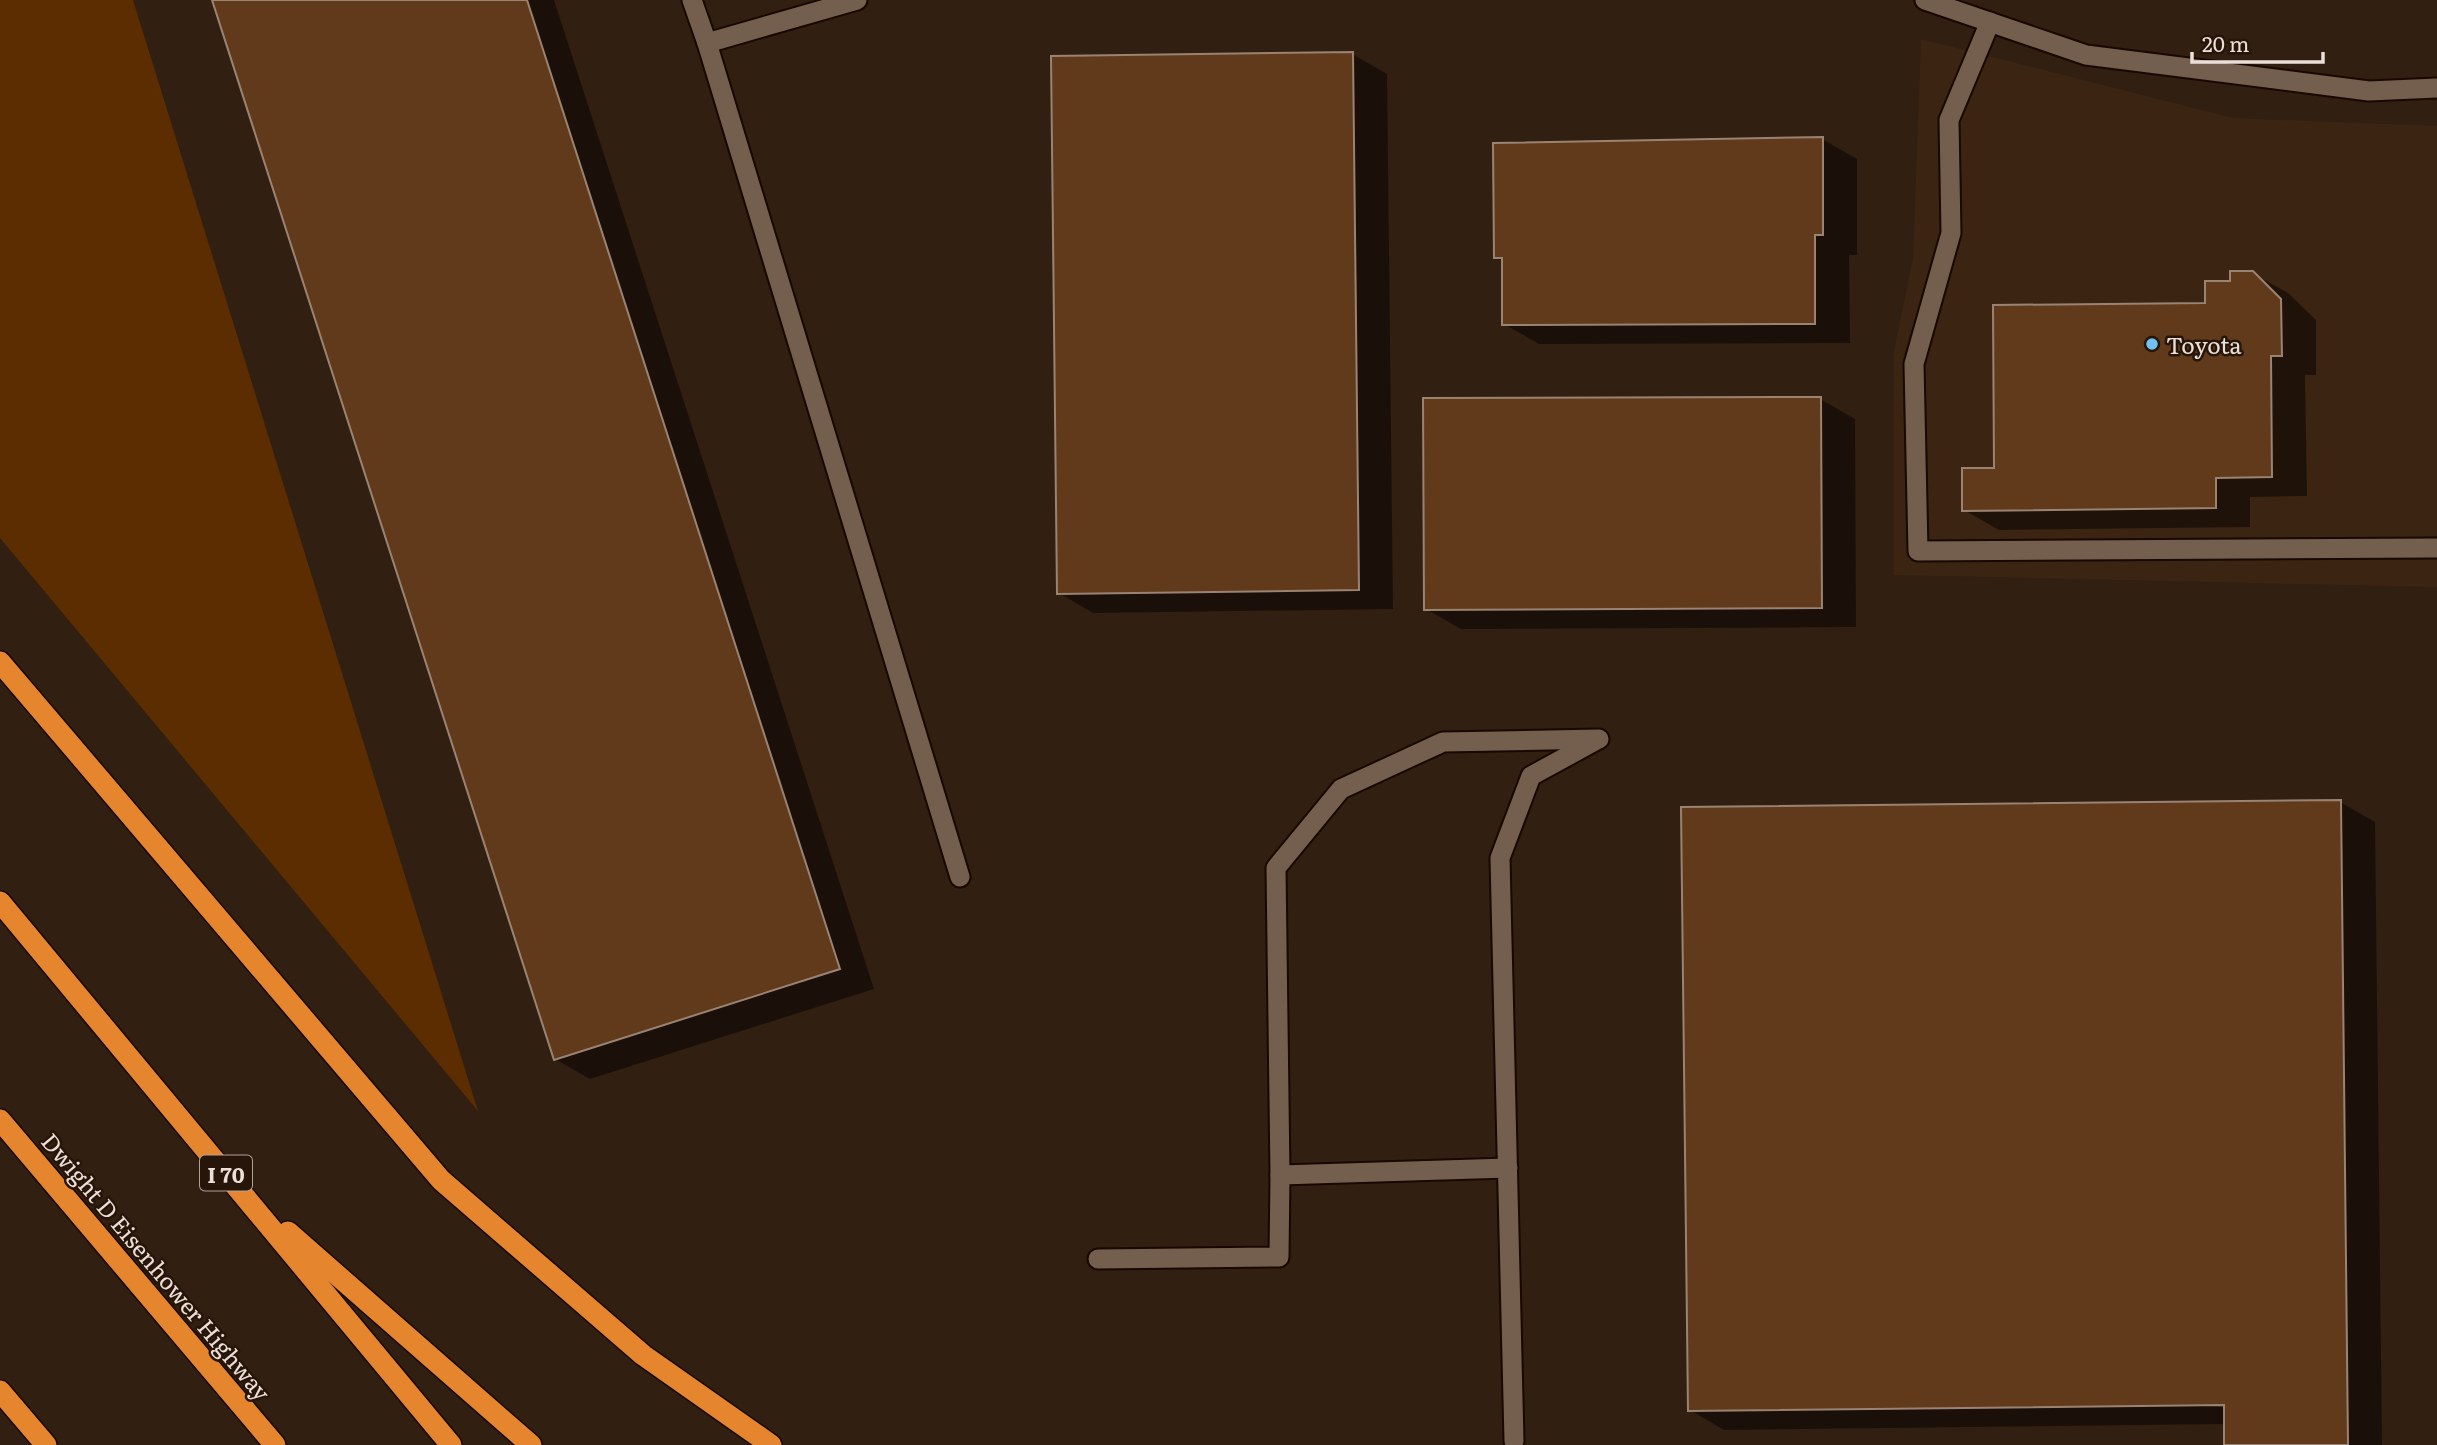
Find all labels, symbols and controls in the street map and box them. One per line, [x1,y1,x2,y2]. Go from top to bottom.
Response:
scale bar [2192,21,2323,65]
text: 20 m [2202,27,2249,58]
place label: Toyota [2166,327,2242,361]
marker: Toyota [2144,336,2160,352]
street label: Dwight D Eisenhower Highway [34,1125,280,1408]
road number: I 70 [200,1156,252,1190]

